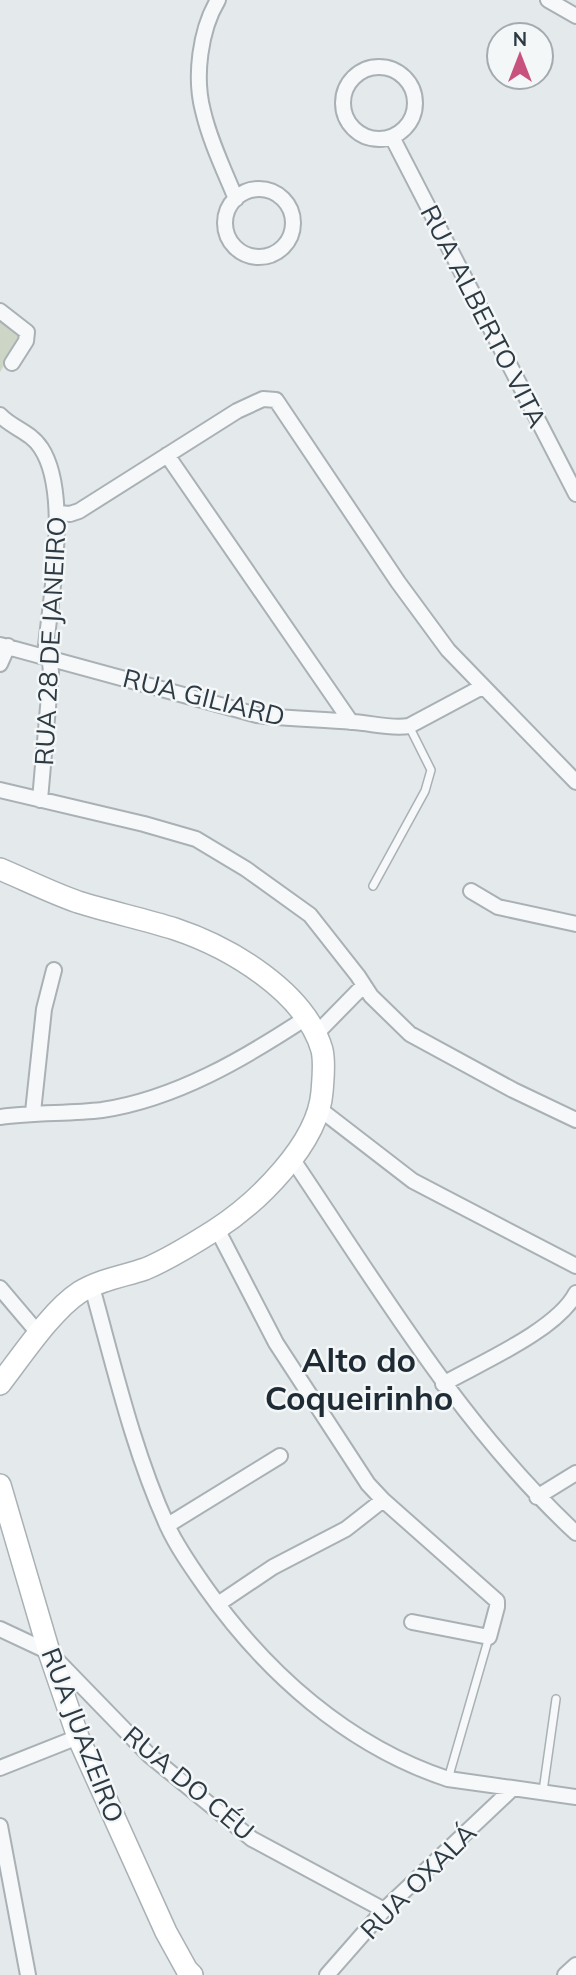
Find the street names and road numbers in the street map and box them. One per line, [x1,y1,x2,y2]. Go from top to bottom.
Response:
street label: RUA ALBERTO VITA [414,199,554,433]
street label: RUA 28 DE JANEIRO [27,516,73,766]
street label: RUA GILIARD [120,661,288,733]
street label: RUA JUAZEIRO [35,1643,131,1827]
street label: RUA DO CÉU [117,1719,261,1847]
street label: RUA OXALÁ [353,1816,483,1946]

